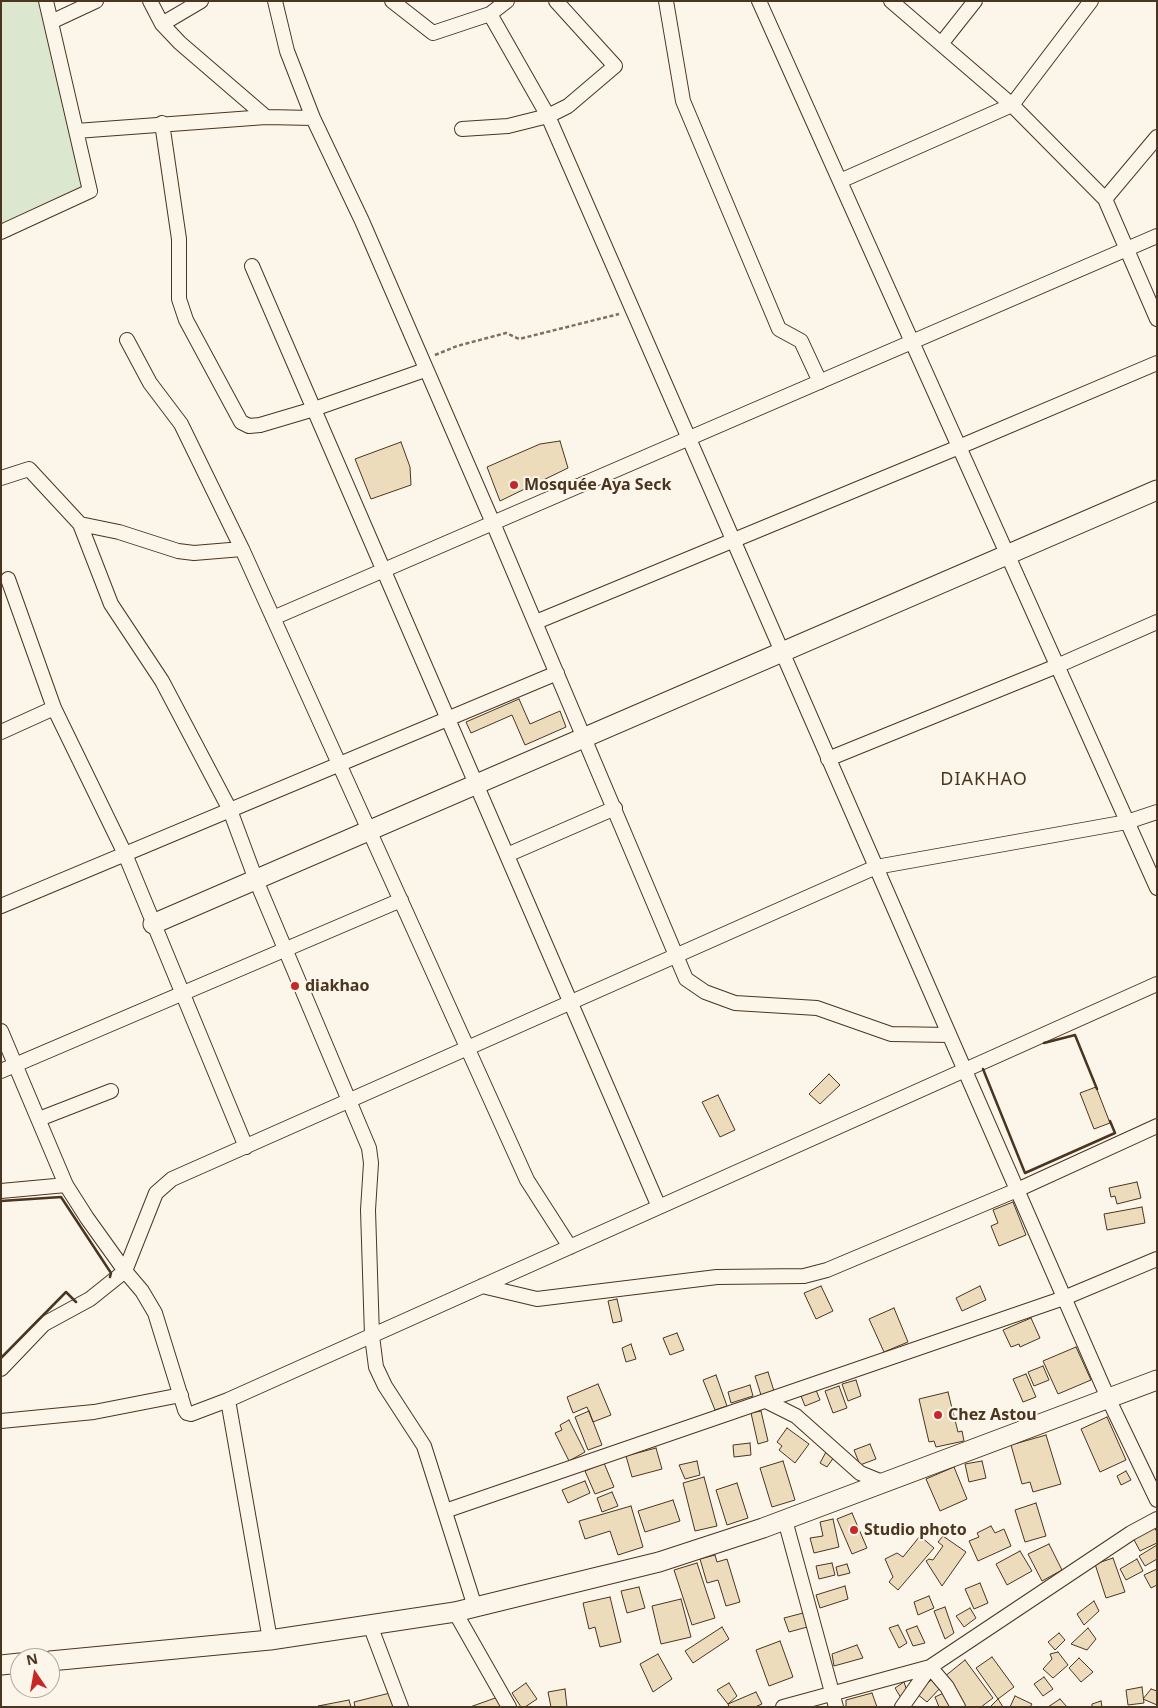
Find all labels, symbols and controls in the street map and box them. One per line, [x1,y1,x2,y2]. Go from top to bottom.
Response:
place label: Mosquée Aya Seck [524,475,671,495]
marker: Mosquée Aya Seck [508,479,520,491]
district label: DIAKHAO [939,769,1029,791]
place label: diakhao [305,976,369,996]
marker: diakhao [289,980,301,992]
place label: Chez Astou [948,1405,1037,1425]
marker: Chez Astou [932,1409,944,1421]
place label: Studio photo [864,1520,967,1540]
marker: Studio photo [848,1524,860,1536]
north arrow [10,1648,60,1698]
text: N [24,1648,40,1669]

